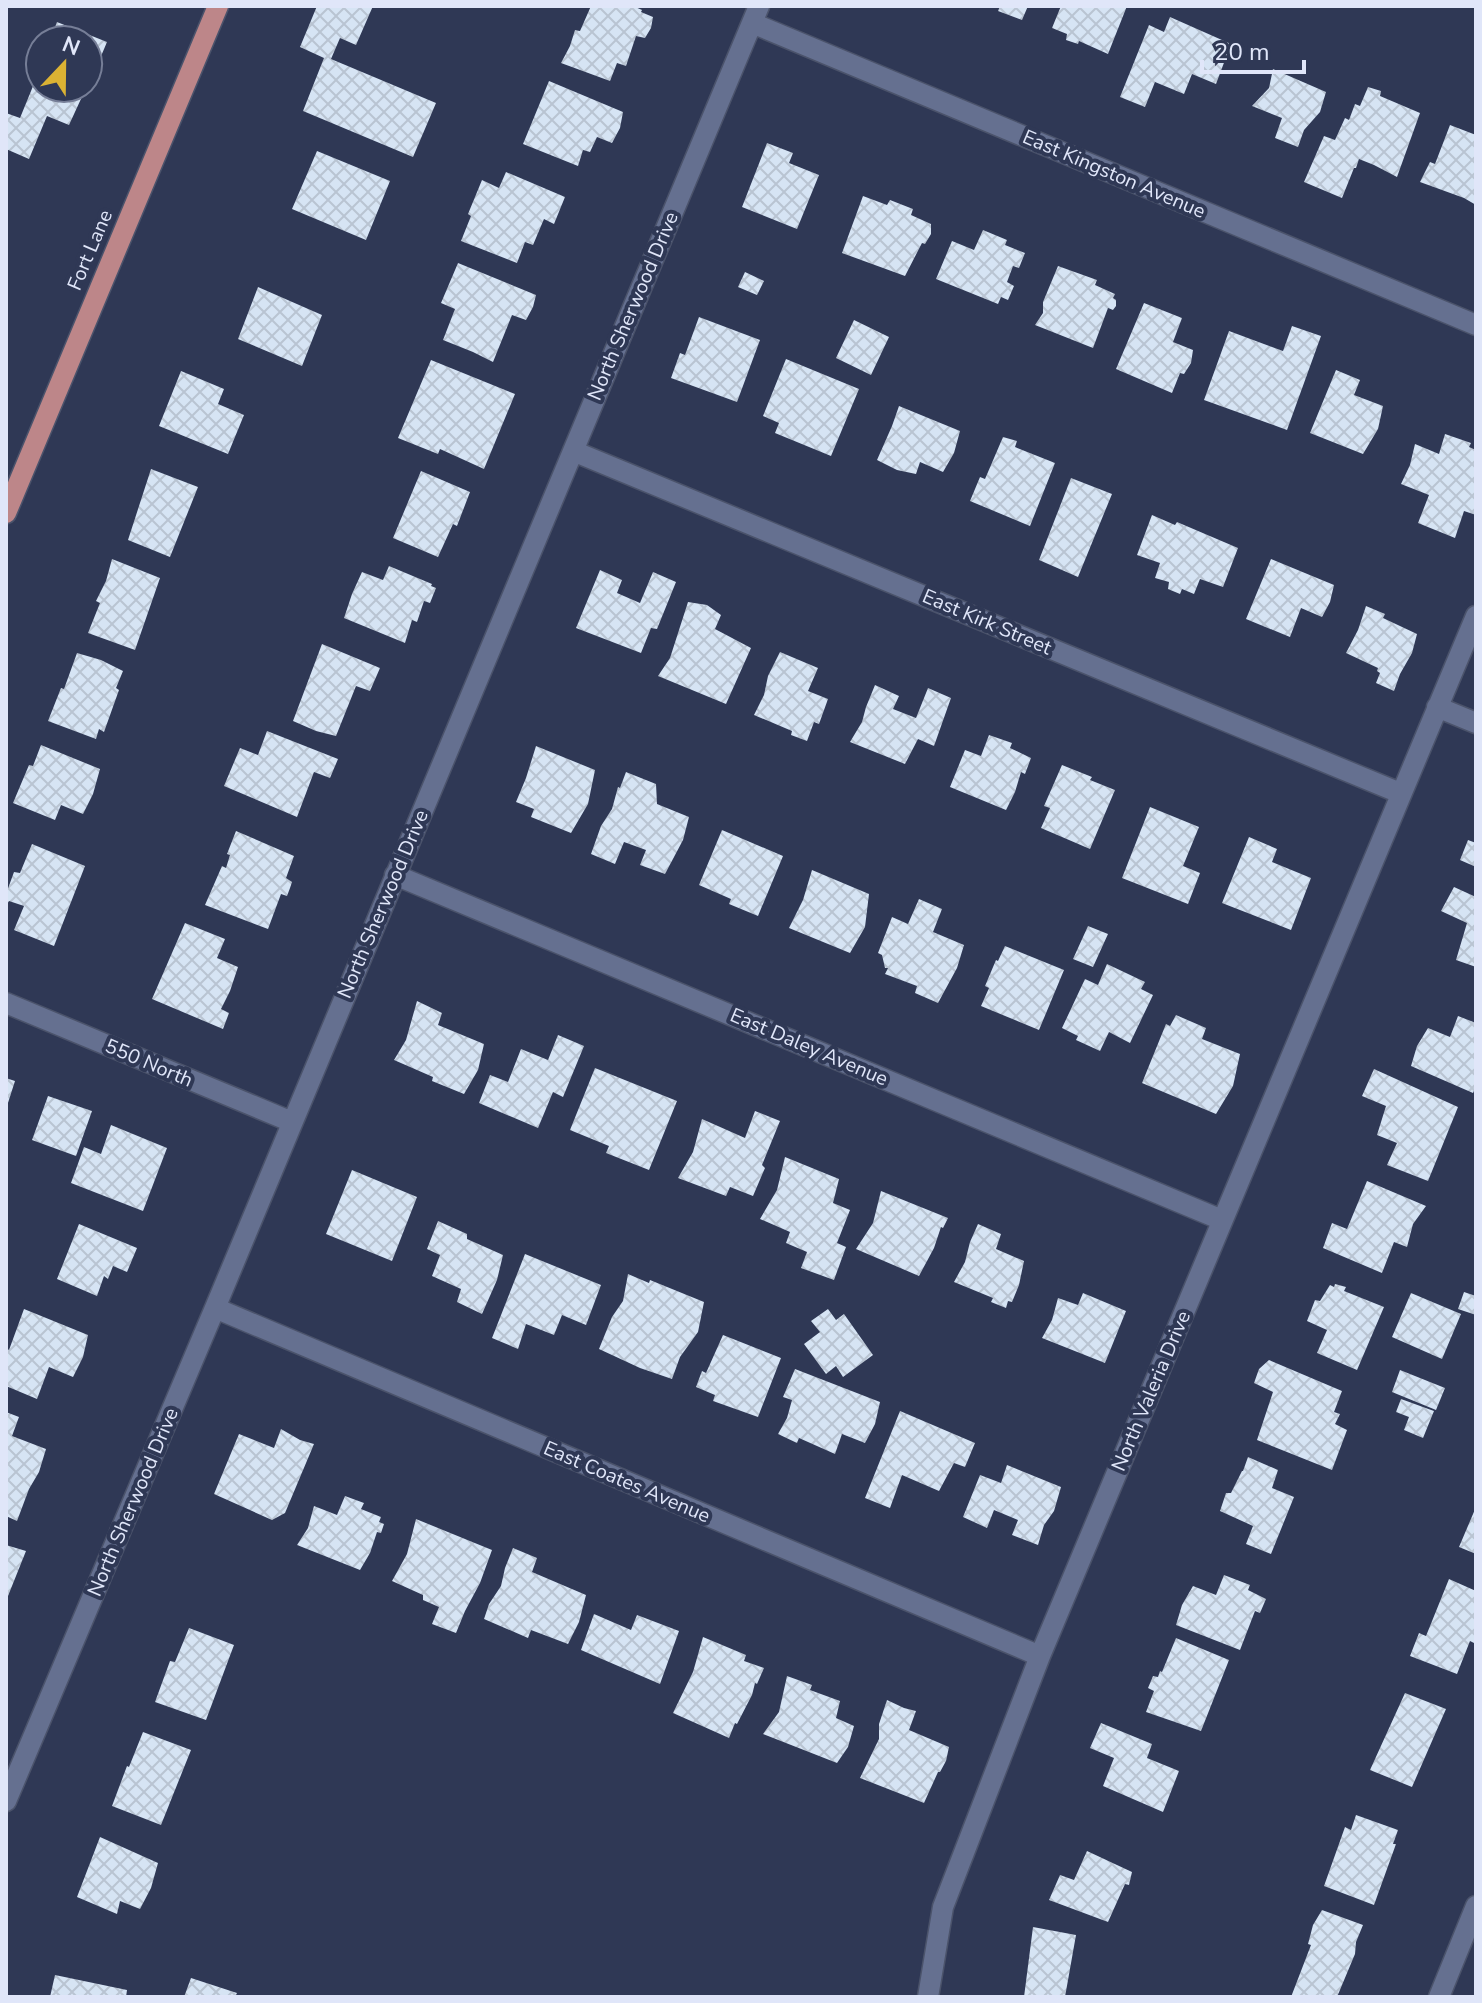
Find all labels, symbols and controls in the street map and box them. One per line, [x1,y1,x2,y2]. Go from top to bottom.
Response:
north arrow [24,24,104,104]
scale bar [1202,24,1304,74]
text: N [58,29,84,63]
text: 20 m [1214,36,1270,68]
street label: East Kingston Avenue [1018,123,1210,225]
street label: Fort Lane [61,206,119,294]
street label: North Sherwood Drive [581,208,685,404]
street label: East Kirk Street [918,583,1057,662]
street label: North Sherwood Drive [331,806,435,1002]
street label: East Daley Avenue [726,1002,892,1092]
street label: 550 North [101,1032,197,1094]
street label: North Valeria Drive [1105,1307,1197,1475]
street label: North Sherwood Drive [81,1404,185,1600]
street label: East Coates Avenue [540,1435,714,1529]

